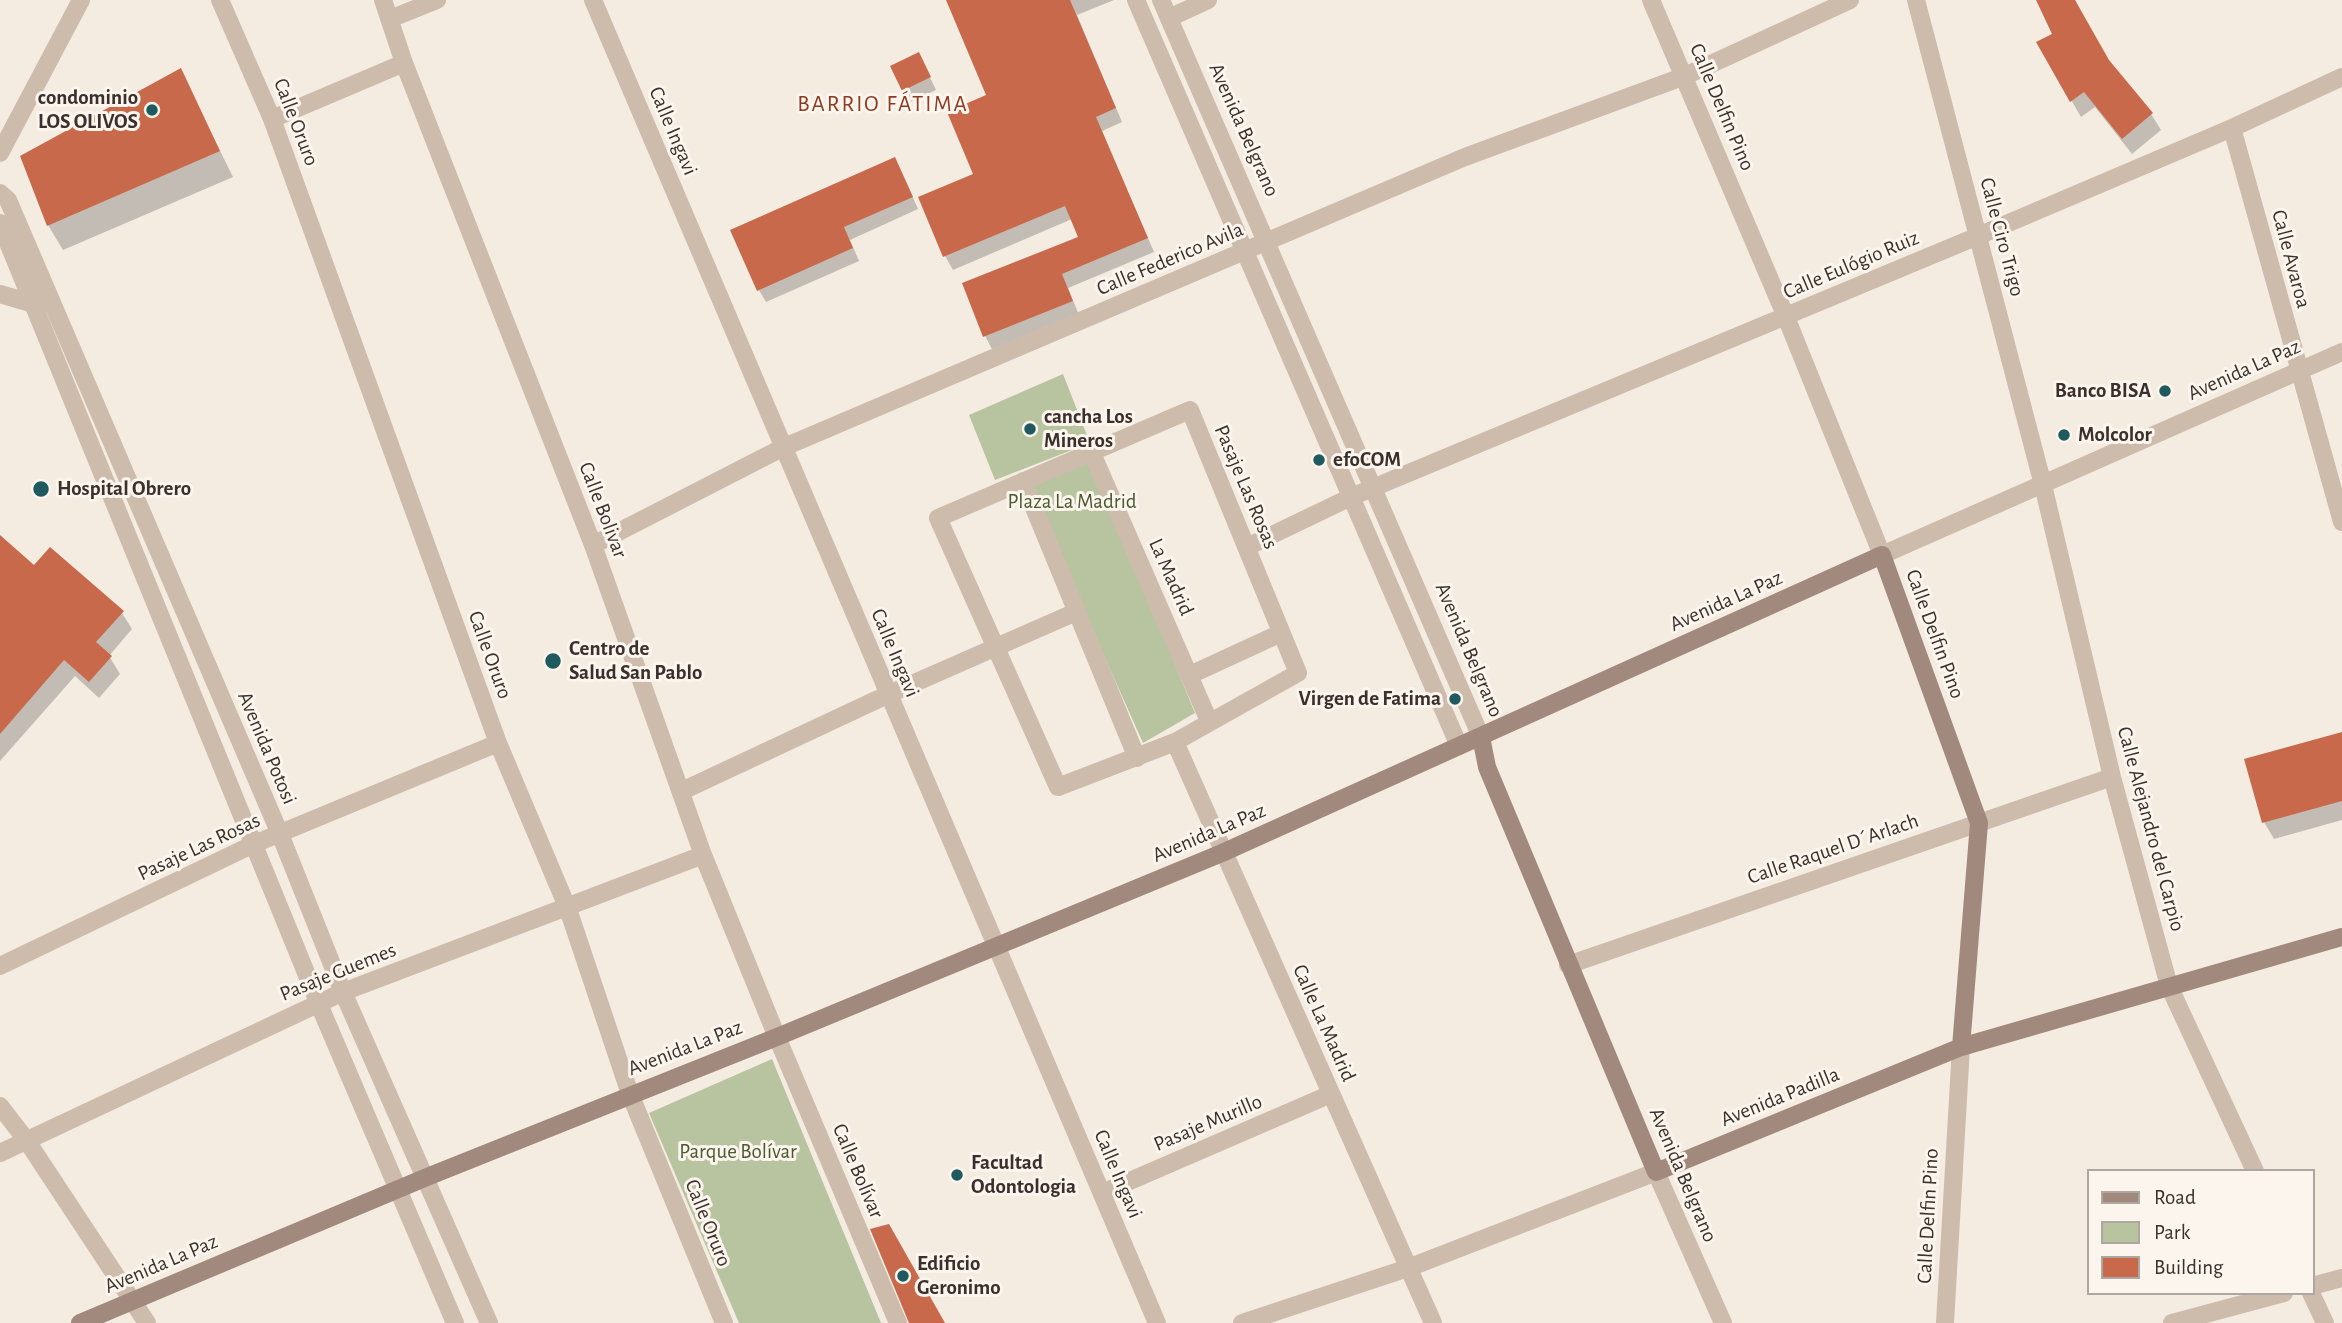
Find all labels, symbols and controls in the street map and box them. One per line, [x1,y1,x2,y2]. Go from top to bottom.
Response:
street label: Calle Delfin Pino [1684,40,1760,174]
street label: Avenida Belgrano [1203,59,1285,201]
street label: Calle Oruro [268,75,324,169]
street label: Calle Ingavi [643,83,703,179]
place label: condominio LOS OLIVOS [38,85,138,135]
district label: BARRIO FÁTIMA [799,90,967,118]
marker: condominio LOS OLIVOS [144,102,160,118]
street label: Calle Ciro Trigo [1974,175,2030,299]
street label: Calle Avaroa [2266,207,2316,311]
street label: Calle Federico Avila [1093,217,1247,301]
street label: Calle Eulógio Ruiz [1779,225,1923,305]
street label: Avenida La Paz [2184,334,2304,406]
place label: Banco BISA [2055,378,2151,404]
marker: Banco BISA [2157,383,2173,399]
place label: cancha Los Mineros [1044,404,1133,454]
marker: cancha Los Mineros [1022,421,1038,437]
street label: Pasaje Las Rosas [1209,421,1283,553]
place label: Molcolor [2078,422,2152,448]
marker: Molcolor [2056,427,2072,443]
place label: efoCOM [1333,447,1401,473]
marker: efoCOM [1311,452,1327,468]
street label: Calle Bolivar [573,459,633,561]
place label: Hospital Obrero [57,476,191,502]
marker: Hospital Obrero [31,479,51,499]
park label: Plaza La Madrid [1007,489,1137,515]
street label: La Madrid [1143,535,1199,619]
street label: Avenida La Paz [1666,565,1786,637]
street label: Calle Delfin Pino [1900,566,1970,702]
street label: Avenida Belgrano [1429,579,1509,721]
street label: Calle Ingavi [865,605,925,701]
street label: Calle Oruro [462,608,518,702]
place label: Centro de Salud San Pablo [569,636,702,686]
marker: Centro de Salud San Pablo [543,651,563,671]
place label: Virgen de Fatima [1298,686,1441,712]
street label: Avenida Potosi [232,688,302,808]
marker: Virgen de Fatima [1447,691,1463,707]
street label: Calle Alejandro del Carpio [2112,724,2190,934]
street label: Avenida La Paz [1149,798,1269,868]
street label: Pasaje Las Rosas [134,808,264,886]
street label: Calle Raquel D´Arlach [1744,808,1922,890]
street label: Pasaje Guemes [276,937,400,1007]
street label: Calle La Madrid [1287,960,1361,1086]
street label: Avenida La Paz [624,1015,746,1081]
street label: Avenida Padilla [1717,1062,1843,1132]
street label: Pasaje Murillo [1150,1089,1266,1157]
street label: Avenida Belgrano [1643,1104,1723,1246]
street label: Calle Bolívar [827,1120,889,1222]
street label: Calle Ingavi [1088,1126,1148,1222]
park label: Parque Bolívar [679,1139,797,1165]
street label: Calle Delfin Pino [1912,1148,1944,1284]
place label: Facultad Odontologia [971,1150,1076,1200]
marker: Facultad Odontologia [949,1167,965,1183]
legend [2086,1169,2314,1295]
street label: Calle Oruro [679,1176,737,1270]
text: Road [2154,1187,2196,1208]
text: Park [2154,1222,2190,1243]
street label: Avenida La Paz [101,1229,221,1299]
place label: Edificio Geronimo [917,1251,1001,1301]
text: Building [2154,1257,2223,1278]
marker: Edificio Geronimo [895,1268,911,1284]

